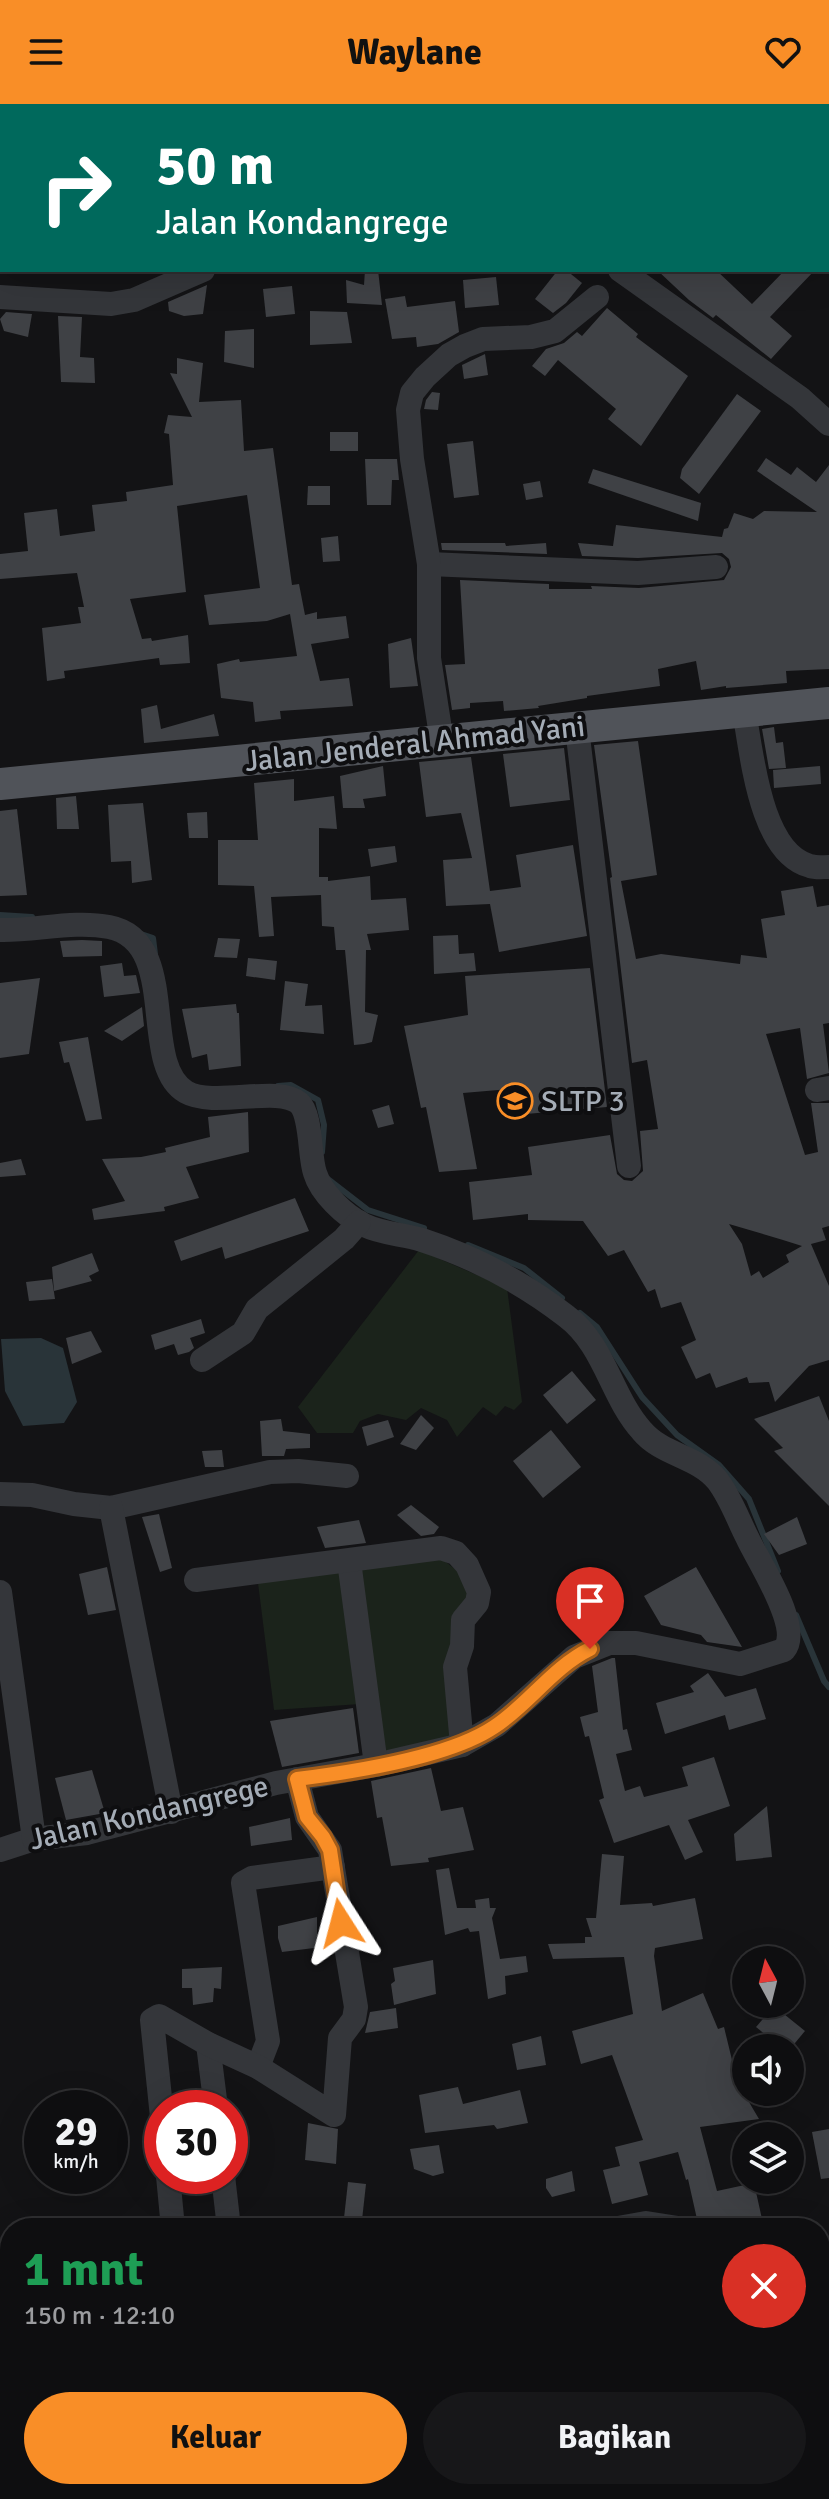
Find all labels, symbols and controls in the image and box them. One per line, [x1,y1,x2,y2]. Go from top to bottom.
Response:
icon: menu [24,30,68,74]
text: Waylane [347,30,482,75]
icon: heart [761,30,805,74]
text: 50 m [156,131,274,200]
icon: right [24,136,128,240]
text: Jalan Kondangrege [156,200,449,245]
street label: Jalan Jenderal Ahmad Yani [243,708,587,780]
school or university icon: SLTP 3 [496,1082,534,1120]
place label: SLTP 3 [541,1083,625,1120]
pin [556,1567,624,1649]
icon: arrive [568,1579,612,1623]
street label: Jalan Kondangrege [26,1768,272,1858]
position arrow [299,1881,383,1965]
north arrow [732,1946,804,2018]
map controls [732,1946,804,2194]
button: sound [732,2034,804,2106]
speed limit sign: 30 [144,2090,248,2194]
text: 29 [54,2107,98,2157]
button: layers [732,2122,804,2194]
text: km/h [53,2149,99,2174]
text: 1 mnt [24,2240,144,2299]
button: close [722,2244,806,2328]
text: 150 m · 12:10 [24,2300,175,2332]
button: Keluar [24,2392,407,2484]
button: Bagikan [423,2392,806,2484]

